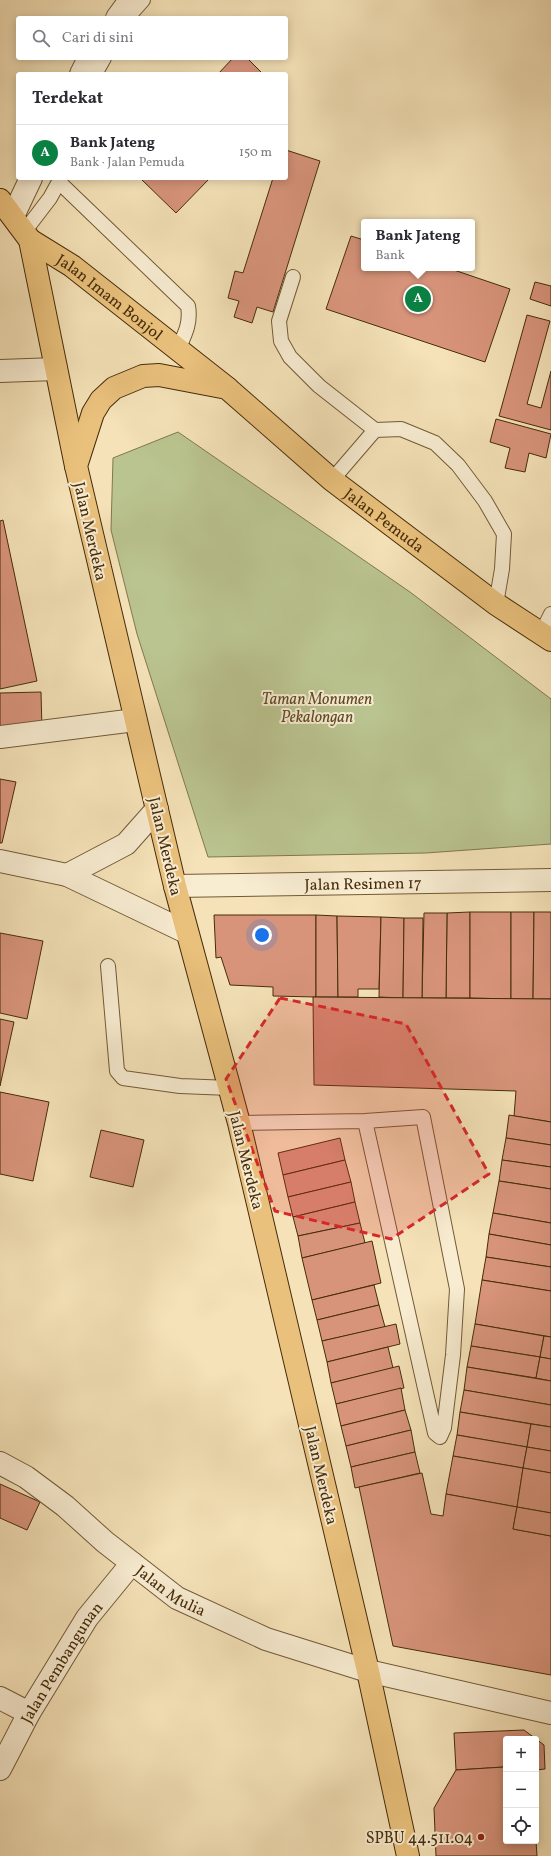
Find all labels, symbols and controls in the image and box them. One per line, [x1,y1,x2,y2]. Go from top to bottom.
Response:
search box [16,16,288,60]
icon: search [30,27,52,49]
text: Cari di sini [62,28,133,49]
text: Terdekat [32,87,103,110]
text: Bank Jateng [70,133,155,154]
text: A [40,144,50,162]
text: 150 m [239,144,272,162]
text: Bank · Jalan Pemuda [70,154,185,172]
popup [361,219,475,271]
text: Bank Jateng [375,226,461,247]
text: Bank [375,247,405,265]
street label: Jalan Imam Bonjol [51,250,167,347]
pin: A [405,284,431,314]
street label: Jalan Merdeka [67,480,111,583]
street label: Jalan Pemuda [339,484,428,559]
park label: Taman Monumen Pekalongan [262,689,372,729]
street label: Jalan Merdeka [142,795,186,898]
street label: Jalan Resimen 17 [304,873,422,897]
your location [252,925,272,945]
street label: Jalan Merdeka [222,1109,268,1212]
street label: Jalan Merdeka [298,1424,342,1527]
street label: Jalan Mulia [130,1561,209,1623]
street label: Jalan Pembangunan [16,1598,109,1728]
map controls [503,1736,539,1844]
button: + [503,1736,539,1772]
button: − [503,1772,539,1808]
button: locate [503,1808,539,1844]
place label: SPBU 44.511.04 [366,1828,473,1850]
marker: SPBU 44.511.04 [476,1832,486,1842]

